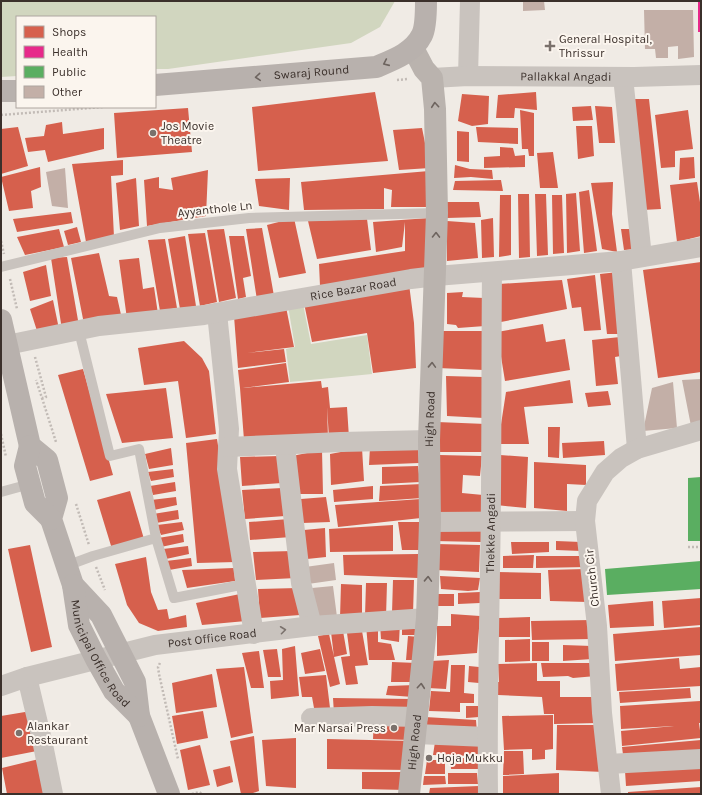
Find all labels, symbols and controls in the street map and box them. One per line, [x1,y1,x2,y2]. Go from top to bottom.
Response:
legend [16,16,156,108]
text: Shops [52,25,86,39]
place label: General Hospital, Thrissur [559,32,652,60]
marker: General Hospital, Thrissur [544,40,556,52]
text: Health [52,45,88,59]
one-way arrow [383,58,391,66]
street label: Swaraj Round [273,62,350,82]
text: Public [52,65,86,79]
street label: Pallakkal Angadi [520,69,612,84]
one-way arrow [255,73,261,82]
text: Other [52,85,83,99]
one-way arrow [430,102,439,108]
place label: Jos Movie Theatre [161,119,214,147]
marker: Jos Movie Theatre [148,128,158,138]
street label: Ayyanthole Ln [177,198,253,220]
one-way arrow [432,232,440,238]
street label: Rice Bazar Road [309,275,398,303]
one-way arrow [428,362,437,368]
street label: High Road [422,391,438,447]
street label: Thekke Angadi [483,493,498,573]
street label: Church Cir [582,548,602,607]
one-way arrow [424,576,432,582]
street label: Municipal Office Road [68,599,133,710]
street label: Post Office Road [167,626,257,650]
one-way arrow [280,626,286,635]
one-way arrow [416,683,425,689]
street label: High Road [404,714,424,771]
place label: Alankar Restaurant [27,719,88,747]
place label: Mar Narsai Press [294,721,386,735]
marker: Mar Narsai Press [389,723,399,733]
marker: Alankar Restaurant [14,728,24,738]
place label: Hoja Mukku [437,751,503,765]
marker: Hoja Mukku [424,753,434,763]

